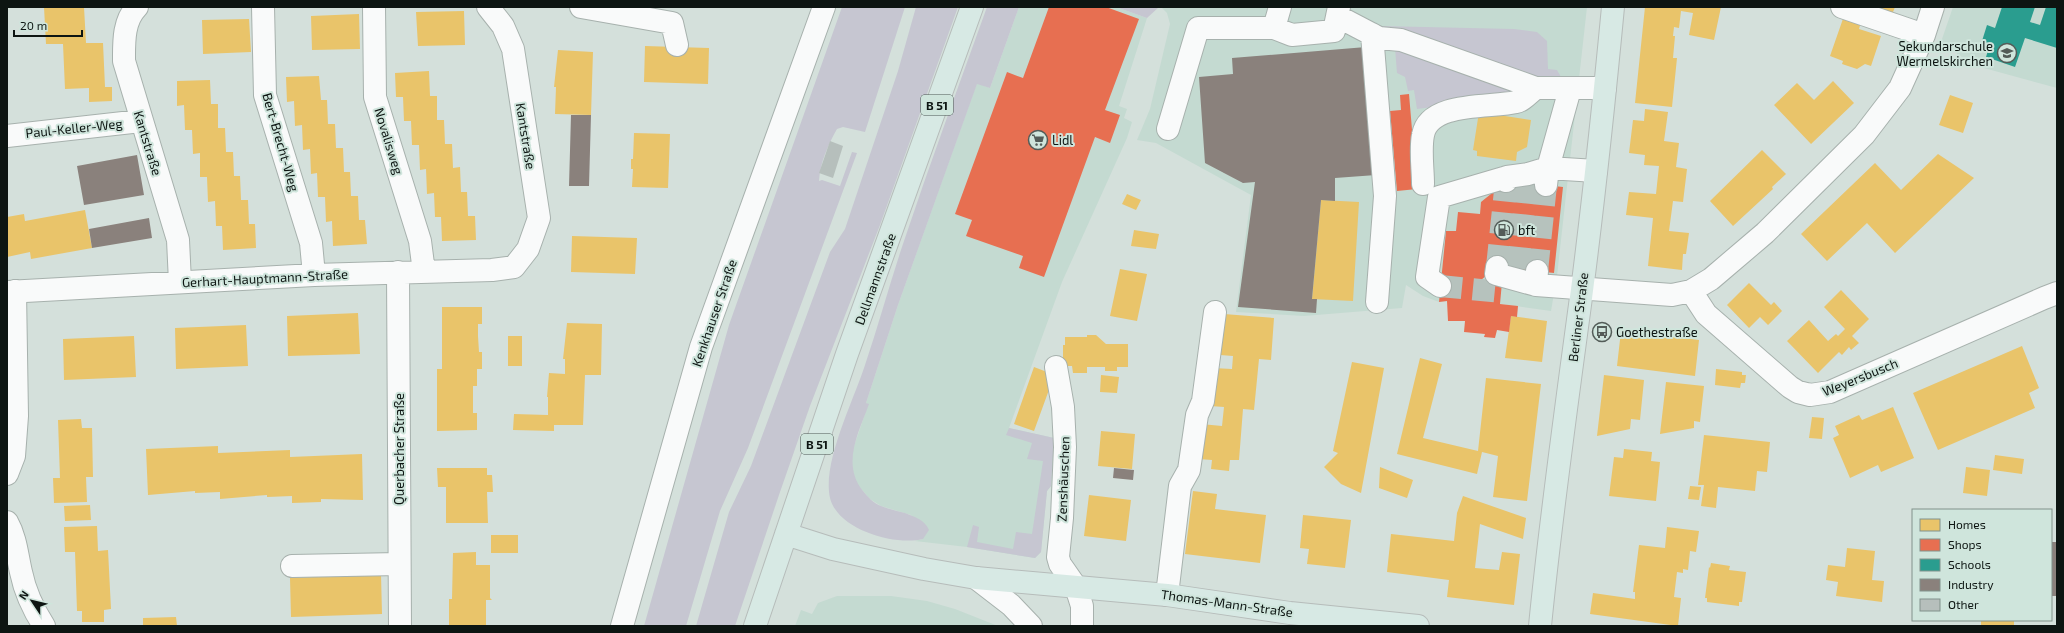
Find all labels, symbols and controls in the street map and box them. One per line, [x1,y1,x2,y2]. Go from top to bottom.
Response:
scale bar [14,12,82,38]
text: 20 m [20,18,47,32]
place label: Sekundarschule Wermelskirchen [1897,38,1993,69]
school or university icon: Sekundarschule Wermelskirchen [1996,42,2018,64]
street label: Bert-Brecht-Weg [259,91,303,193]
road number: B 51 [921,95,953,115]
street label: Kantstraße [513,102,539,170]
street label: Novalisweg [371,106,407,176]
street label: Kantstraße [131,109,165,177]
street label: Paul-Keller-Weg [25,115,123,141]
supermarket icon: Lidl [1027,129,1049,151]
place label: Lidl [1052,132,1073,148]
fuel station icon: bft [1493,219,1515,241]
place label: bft [1518,222,1535,238]
street label: Dellmannstraße [851,231,899,327]
street label: Kenkhauser Straße [688,257,740,369]
street label: Gerhart-Hauptmann-Straße [182,266,348,290]
street label: Berliner Straße [1565,271,1591,363]
bus stop icon: Goethestraße [1591,321,1613,343]
place label: Goethestraße [1616,324,1698,340]
street label: Weyersbusch [1820,355,1900,399]
street label: Querbacher Straße [391,393,407,505]
road number: B 51 [801,434,833,454]
street label: Zenshäuschen [1054,436,1072,522]
legend [1912,509,2052,621]
text: Homes [1948,517,1986,531]
text: Shops [1948,537,1982,551]
text: Schools [1948,557,1991,571]
text: Industry [1948,577,1994,591]
north arrow [12,581,52,621]
street label: Thomas-Mann-Straße [1160,586,1294,620]
text: N [16,588,31,602]
text: Other [1948,597,1979,611]

